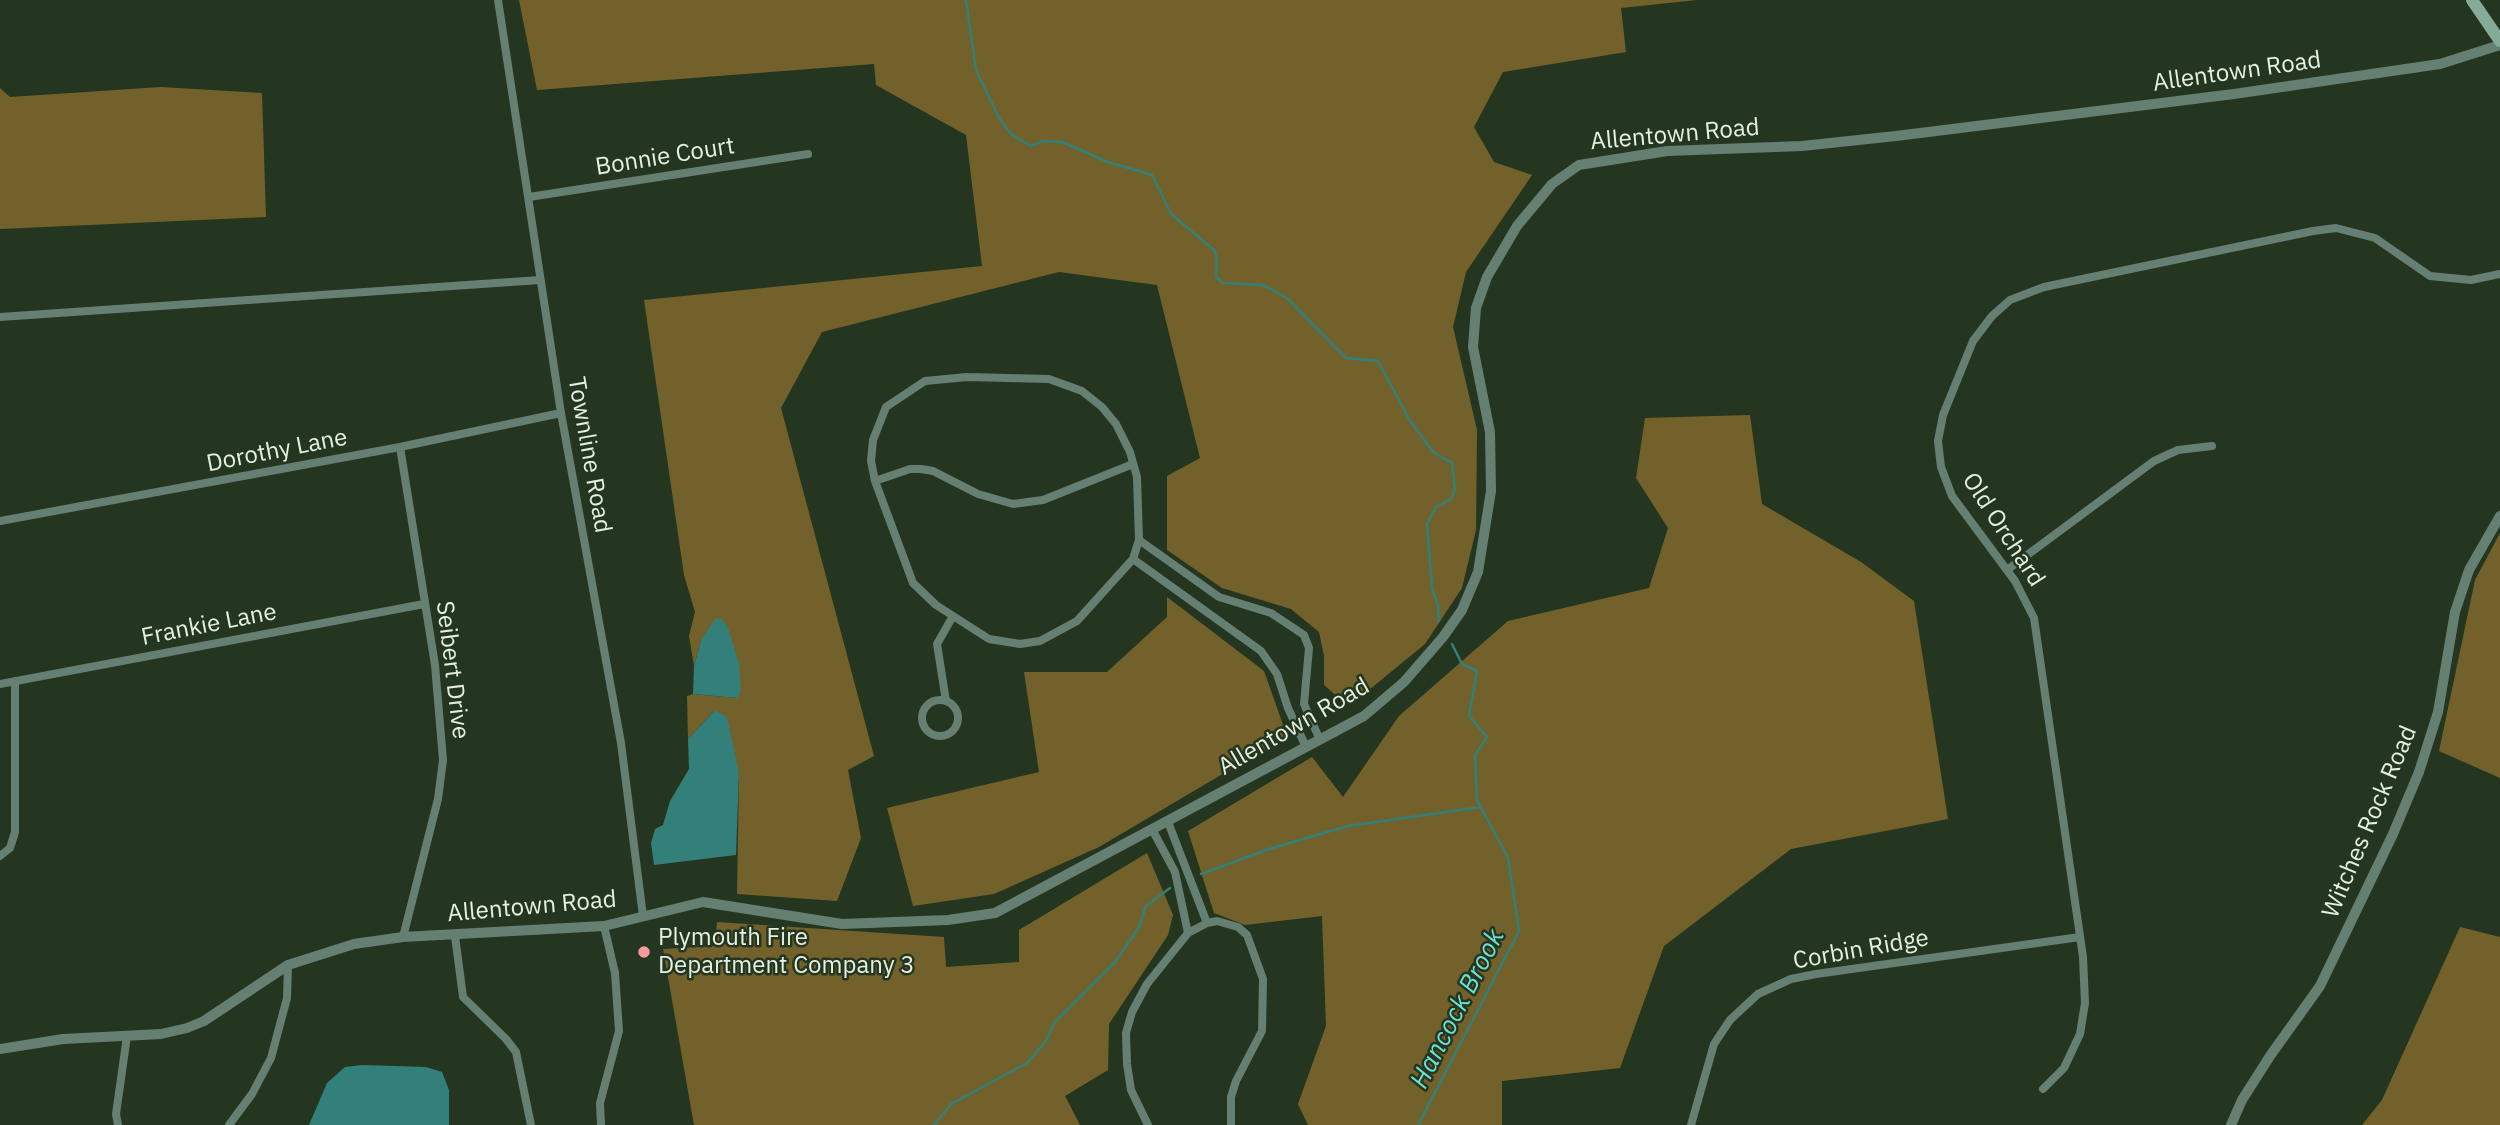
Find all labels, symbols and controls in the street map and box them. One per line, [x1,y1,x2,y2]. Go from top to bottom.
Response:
street label: Allentown Road [2151,46,2323,98]
street label: Allentown Road [1589,113,1761,157]
street label: Bonnie Court [593,132,737,182]
street label: Townline Road [561,375,617,535]
street label: Dorothy Lane [204,423,350,479]
street label: Old Orchard [1956,468,2050,592]
street label: Frankie Lane [139,598,279,652]
street label: Seibert Drive [429,599,475,741]
street label: Allentown Road [1213,672,1375,782]
street label: Witches Rock Road [2317,722,2423,922]
street label: Allentown Road [446,885,618,929]
place label: Plymouth Fire Department Company 3 [658,924,915,980]
water label: Hancock Brook [1404,924,1512,1094]
street label: Corbin Ridge [1791,924,1931,976]
marker: Plymouth Fire Department Company 3 [636,944,652,960]

